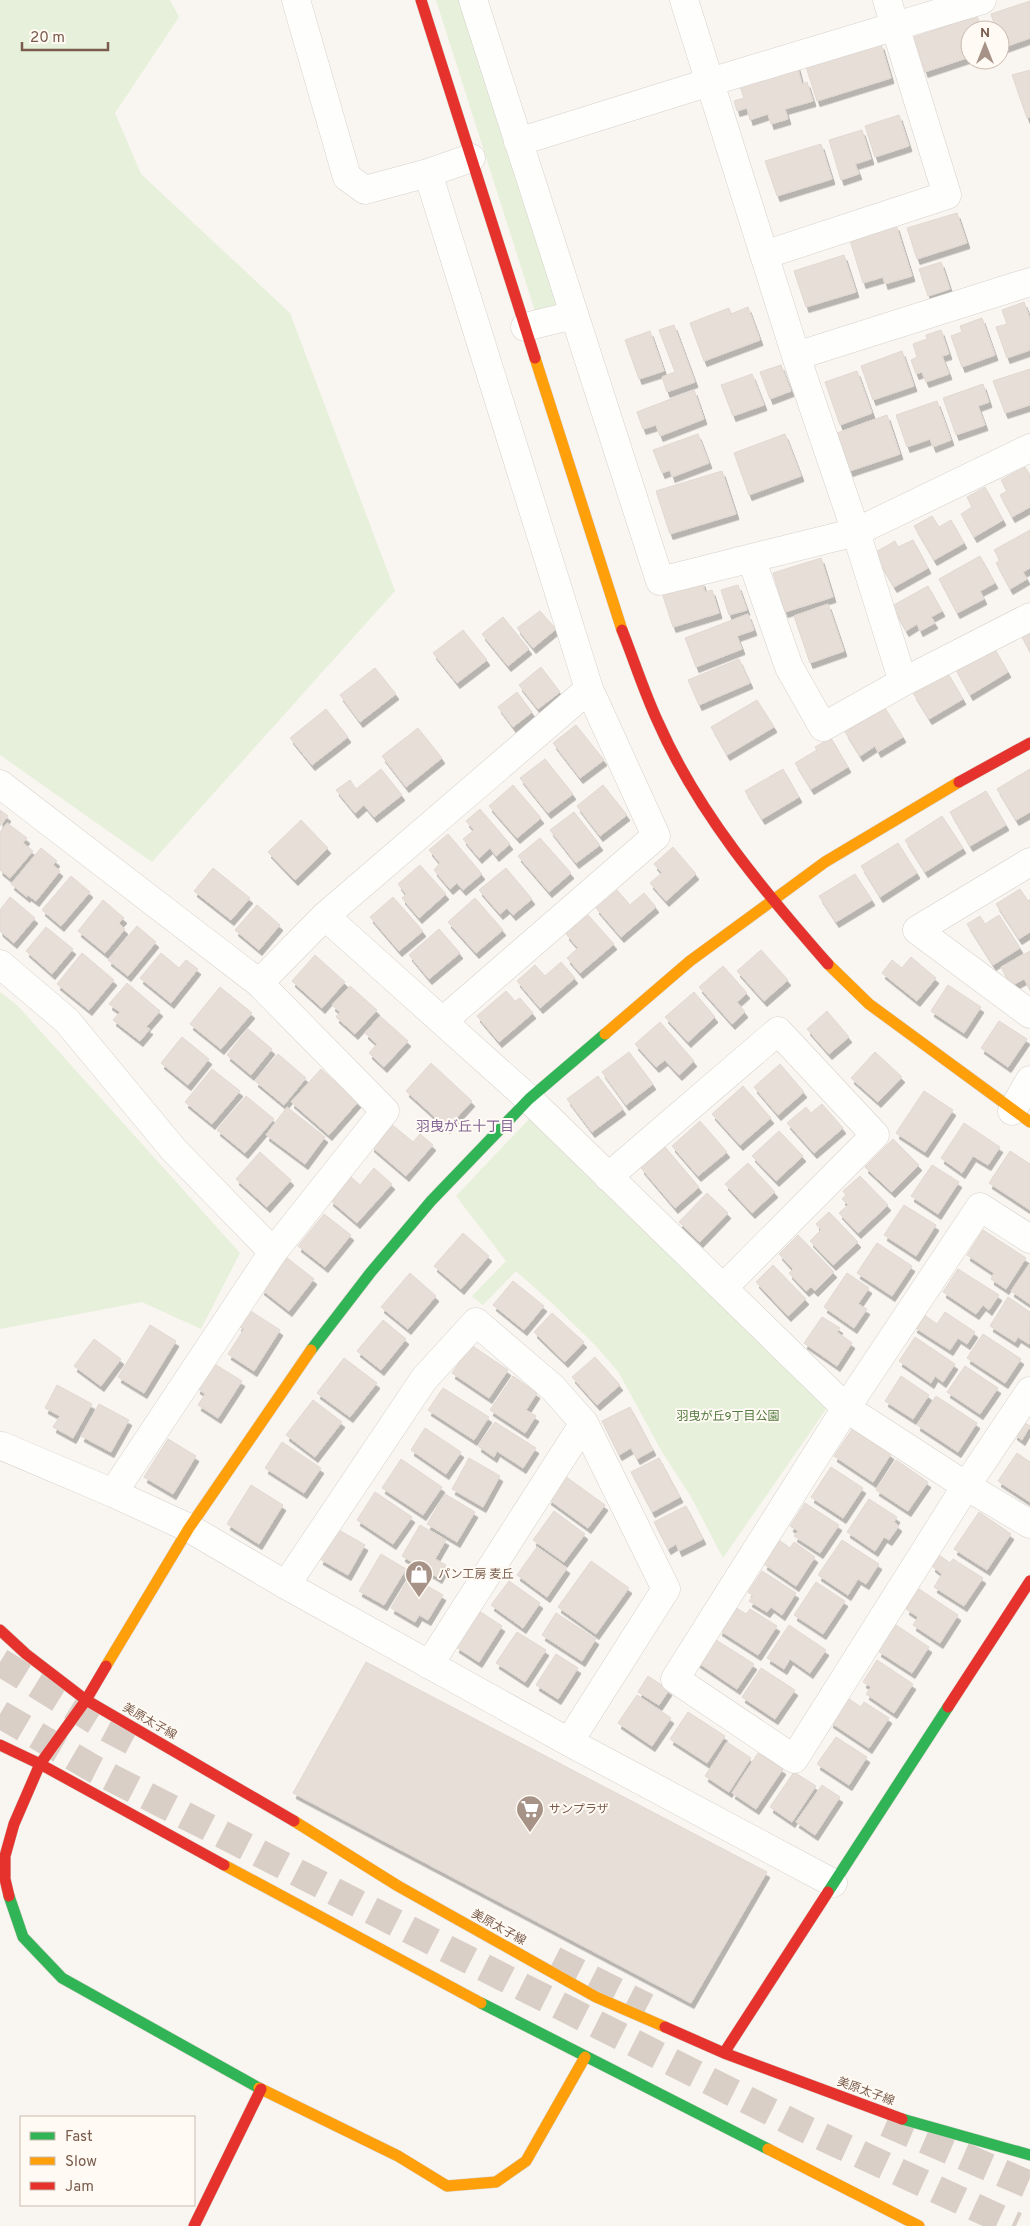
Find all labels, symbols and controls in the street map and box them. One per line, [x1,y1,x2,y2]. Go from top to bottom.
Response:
scale bar [22,20,109,52]
north arrow [960,20,1010,70]
text: N [980,25,990,42]
text: 20 m [30,29,65,48]
district label: 羽曳が丘十丁目 [416,1119,514,1136]
park label: 羽曳が丘9丁目公園 [676,1409,780,1425]
shop icon: パン工房 麦丘 [404,1559,434,1598]
place label: パン工房 麦丘 [438,1567,513,1583]
street label: 美原太子線 [120,1700,179,1744]
supermarket icon: サンプラザ [515,1794,545,1833]
place label: サンプラザ [549,1802,609,1818]
street label: 美原太子線 [468,1906,529,1949]
street label: 美原太子線 [835,2074,897,2110]
legend [20,2116,195,2206]
text: Fast [65,2128,93,2147]
text: Slow [65,2153,97,2172]
text: Jam [65,2178,94,2197]

